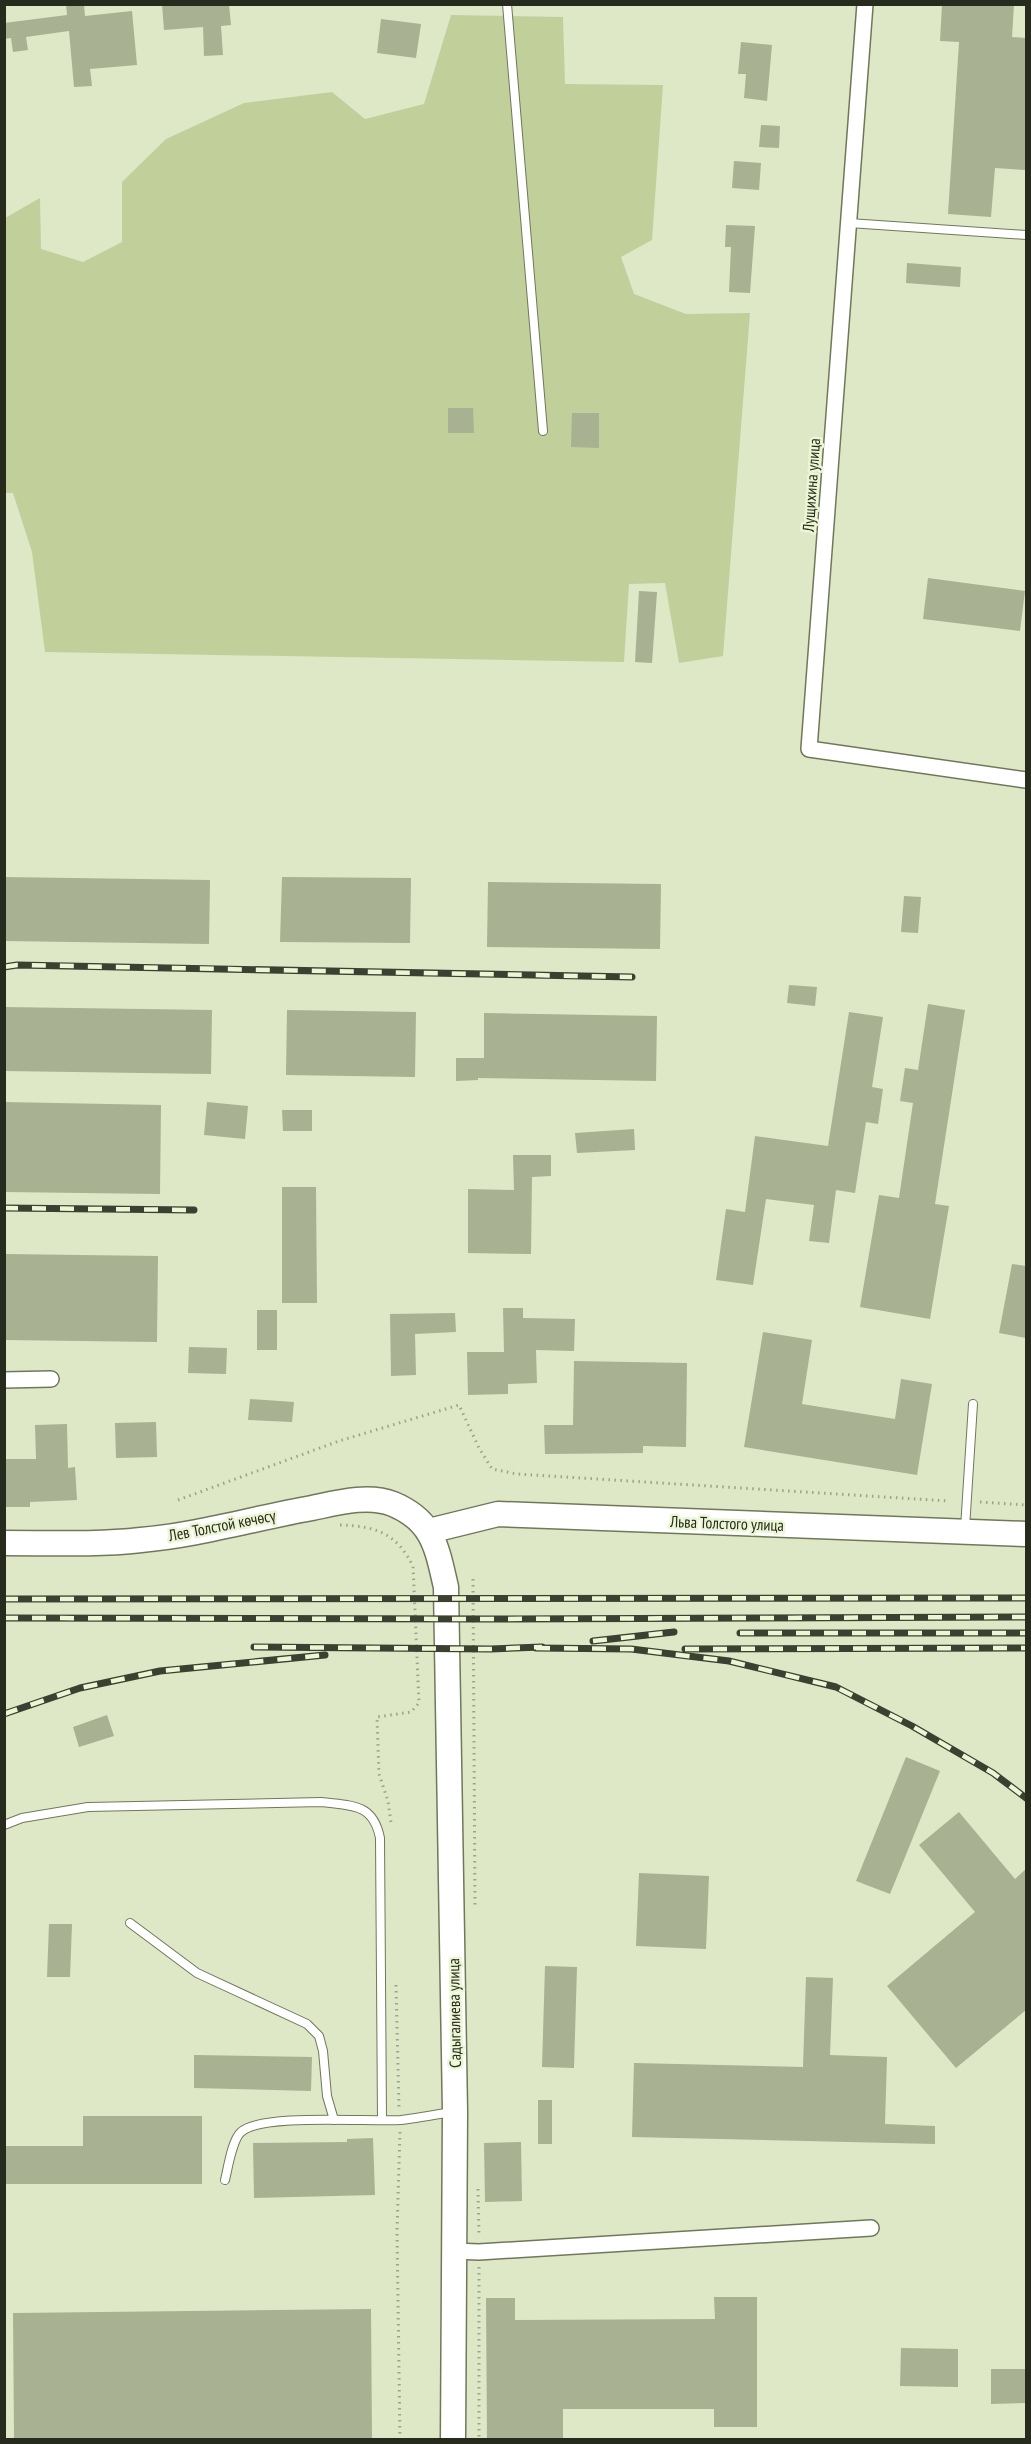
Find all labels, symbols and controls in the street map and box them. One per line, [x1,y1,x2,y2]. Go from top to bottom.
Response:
street label: Лущихина улица [798,437,824,534]
street label: Лев Толстой көчөсү [166,1505,278,1545]
street label: Льва Толстого улица [669,1511,784,1535]
street label: Садыгалиева улица [443,1958,465,2068]

